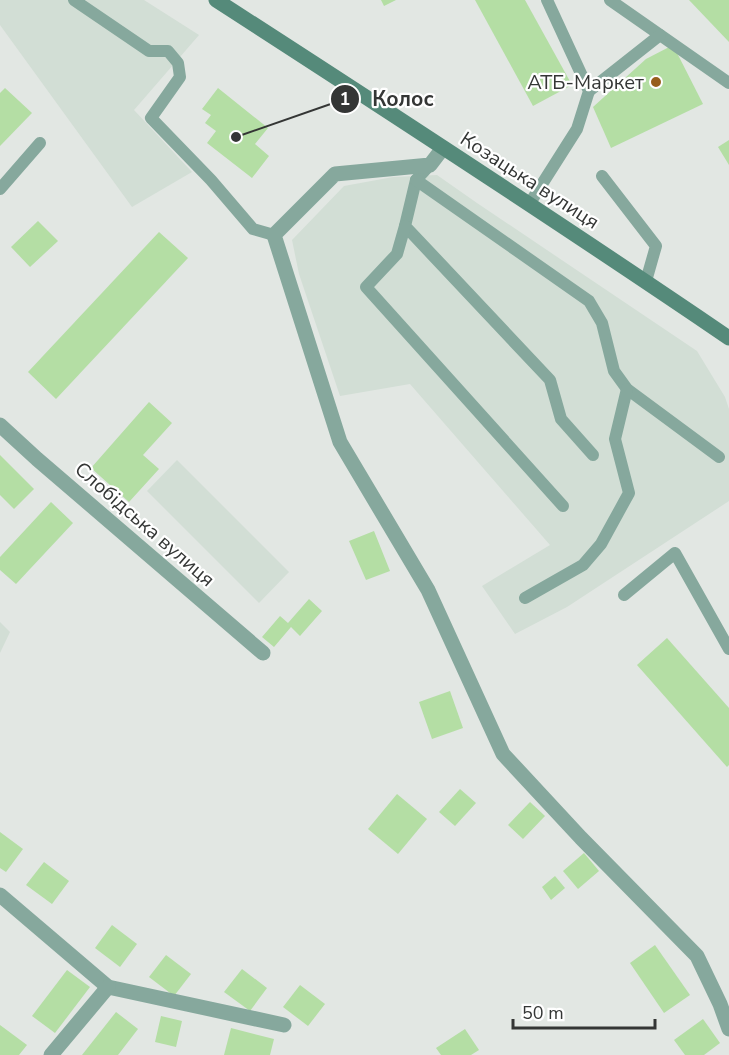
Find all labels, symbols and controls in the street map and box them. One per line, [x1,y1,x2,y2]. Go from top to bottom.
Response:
place label: АТБ-Маркет [527,69,644,96]
marker: АТБ-Маркет [649,75,663,89]
callout: Колос [330,79,445,118]
text: Колос [372,85,434,113]
text: 1 [340,87,350,111]
street label: Козацька вулиця [455,125,604,235]
street label: Слобідська вулиця [69,456,221,593]
scale bar [513,992,656,1030]
text: 50 m [522,1001,564,1025]

